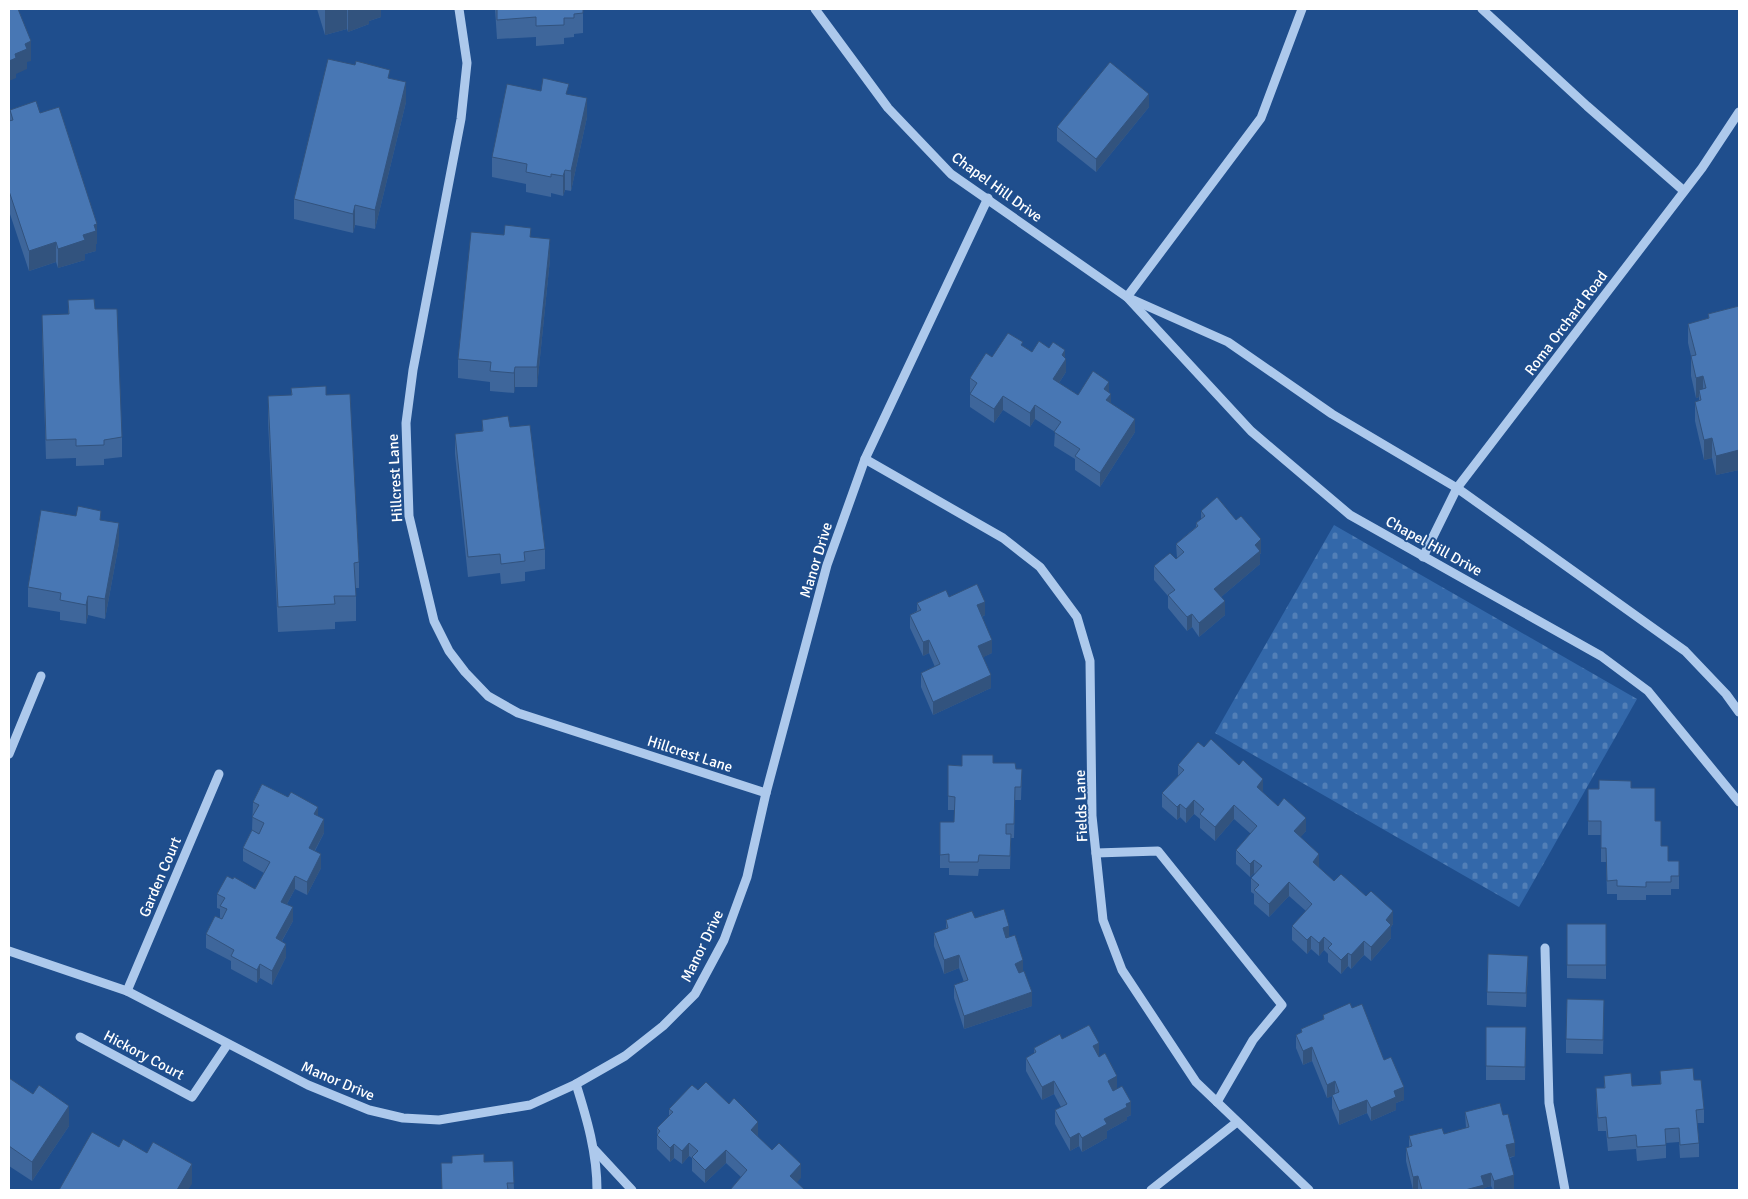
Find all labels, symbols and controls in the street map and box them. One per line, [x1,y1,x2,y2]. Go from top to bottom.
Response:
street label: Chapel Hill Drive [948,148,1046,226]
street label: Roma Orchard Road [1521,267,1611,379]
street label: Hillcrest Lane [384,433,406,523]
street label: Chapel Hill Drive [1383,512,1485,580]
street label: Manor Drive [796,520,836,600]
street label: Hillcrest Lane [645,732,735,776]
street label: Fields Lane [1071,769,1091,843]
street label: Garden Court [135,834,185,920]
street label: Manor Drive [677,907,727,985]
street label: Hickory Court [101,1026,187,1084]
street label: Manor Drive [299,1057,377,1105]

